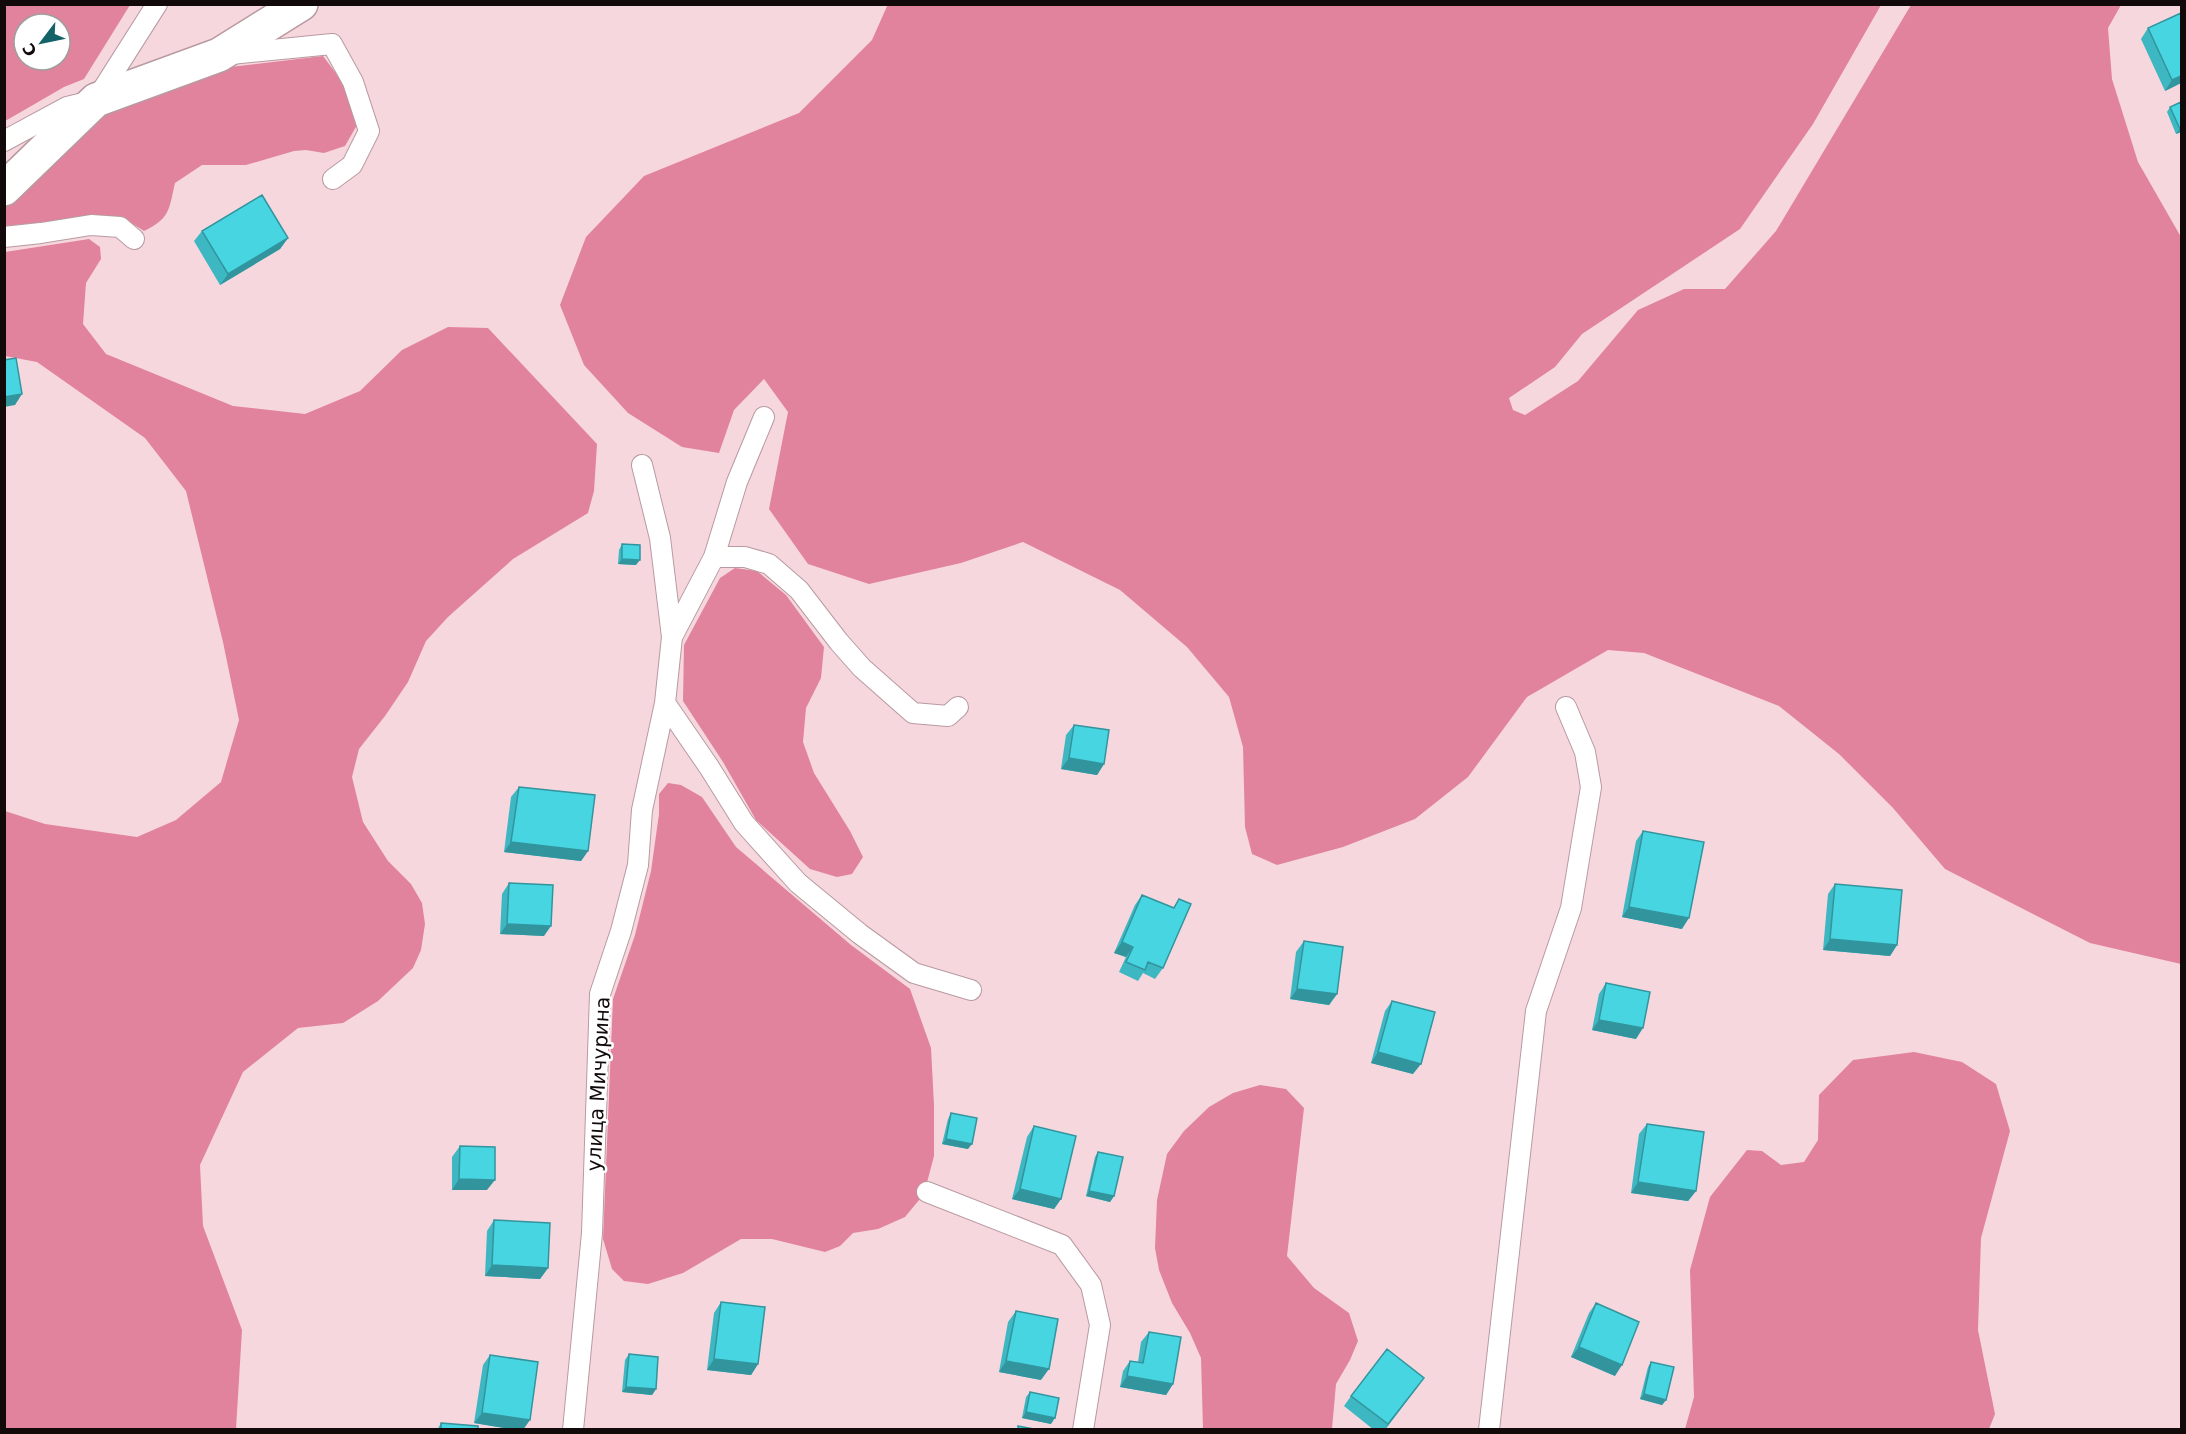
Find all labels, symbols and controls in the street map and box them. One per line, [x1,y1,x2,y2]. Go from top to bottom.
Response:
north arrow [12,12,72,72]
text: С [19,40,41,60]
street label: улица Мичурина [581,996,615,1172]

